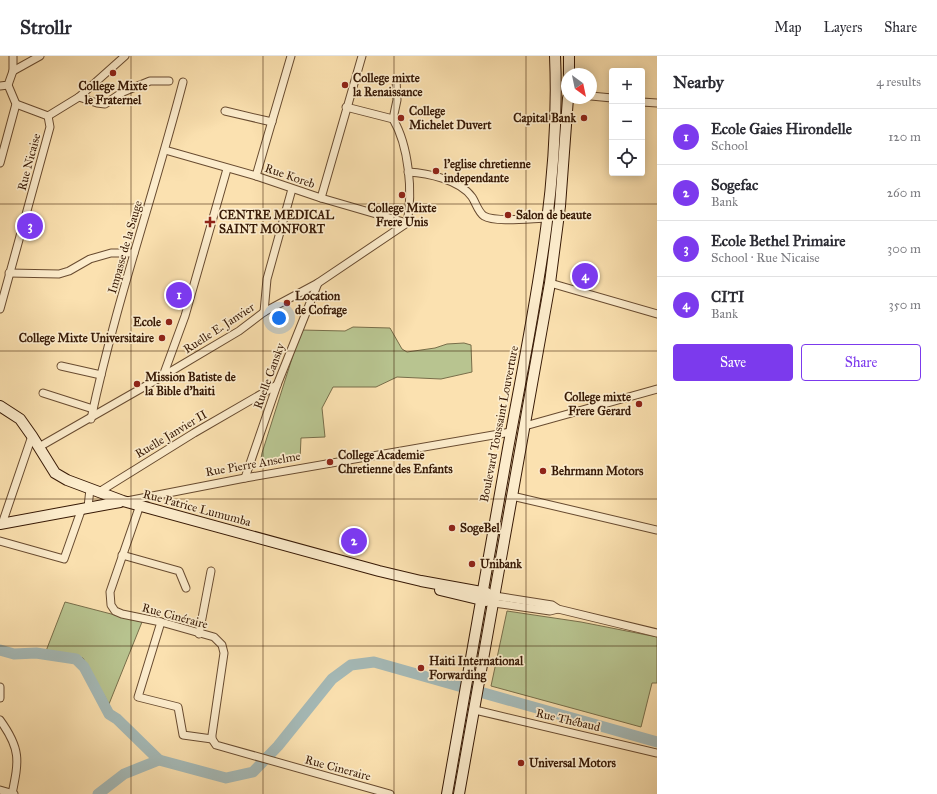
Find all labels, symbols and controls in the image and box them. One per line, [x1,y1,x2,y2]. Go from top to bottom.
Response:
text: Strollr [20,16,72,39]
text: Map [774,19,802,36]
text: Layers [824,19,862,36]
text: Share [884,19,917,36]
marker: College Mixte le Fraternel [108,68,118,78]
north arrow [561,68,597,104]
map controls [609,68,645,176]
button: + [609,68,645,104]
place label: College mixte la Renaissance [352,71,423,99]
text: Nearby [673,72,724,93]
text: 4 results [876,74,921,90]
place label: College Mixte le Fraternel [78,79,148,107]
marker: College mixte la Renaissance [340,80,350,90]
place label: College Michelet Duvert [409,104,492,132]
button: − [609,104,645,140]
place label: Capital Bank [513,111,576,126]
marker: College Michelet Duvert [396,113,406,123]
marker: Capital Bank [579,113,589,123]
text: Ecole Gaies Hirondelle [711,120,852,138]
text: 1 [683,129,689,145]
text: 120 m [888,129,921,145]
street label: Rue Nicaise [15,132,43,192]
text: School [711,138,748,154]
button: locate [609,140,645,176]
place label: l'eglise chretienne independante [443,157,531,186]
street label: Rue Koreb [263,161,317,191]
marker: l'eglise chretienne independante [431,166,441,176]
text: Sogefac [711,176,758,194]
text: 2 [683,185,689,201]
text: 260 m [887,185,921,201]
marker: College Mixte Frere Unis [397,190,407,200]
text: Bank [711,194,738,210]
street label: Impasse de la Sauge [105,199,146,295]
place label: College Mixte Frere Unis [367,201,437,229]
place label: CENTRE MEDICAL SAINT MONFORT [219,208,334,236]
place label: Salon de beaute [516,208,592,222]
marker: Salon de beaute [503,210,513,220]
pin: 3 [17,211,43,241]
marker: CENTRE MEDICAL SAINT MONFORT [204,216,216,228]
text: Ecole Bethel Primaire [711,232,846,250]
text: 3 [683,241,689,257]
text: 300 m [887,241,921,257]
text: School · Rue Nicaise [711,250,820,266]
pin: 4 [572,261,598,291]
pin: 1 [166,280,192,310]
text: CITI [711,288,744,306]
place label: Location de Cofrage [295,289,347,318]
text: 4 [682,297,690,313]
text: 350 m [888,297,921,313]
marker: Location de Cofrage [282,298,292,308]
street label: Ruelle E. Janvier [181,300,258,357]
text: Bank [711,306,738,322]
your location [269,308,289,328]
place label: Ecole [133,315,161,329]
marker: Ecole [164,317,174,327]
place label: College Mixte Universitaire [19,331,154,346]
marker: College Mixte Universitaire [157,333,167,343]
street label: Ruelle Cansky [251,341,288,411]
button: Save [673,344,793,381]
button: Share [801,344,921,381]
street label: Boulevard Toussaint Louverture [477,345,521,503]
place label: Mission Batiste de la Bible d'haiti [144,370,236,398]
marker: Mission Batiste de la Bible d'haiti [132,379,142,389]
place label: College mixte Frere Gerard [564,390,632,418]
marker: College mixte Frere Gerard [634,399,644,409]
street label: Ruelle Janvier II [133,407,210,462]
place label: College Academie Chretienne des Enfants [338,448,453,476]
street label: Rue Pierre Anselme [204,449,302,479]
marker: College Academie Chretienne des Enfants [325,457,335,467]
place label: Behrmann Motors [551,464,644,478]
marker: Behrmann Motors [538,466,548,476]
street label: Rue Patrice Lumumba [141,487,253,529]
place label: SogeBel [460,521,500,536]
marker: SogeBel [447,523,457,533]
pin: 2 [341,526,367,556]
place label: Unibank [480,557,522,571]
marker: Unibank [467,559,477,569]
street label: Rue Cinéraire [141,600,209,632]
place label: Haiti International Forwarding [429,654,524,683]
marker: Haiti International Forwarding [416,663,426,673]
street label: Rue Thébaud [535,706,601,734]
street label: Rue Cineraire [304,752,372,784]
place label: Universal Motors [529,756,616,770]
marker: Universal Motors [516,758,526,768]

